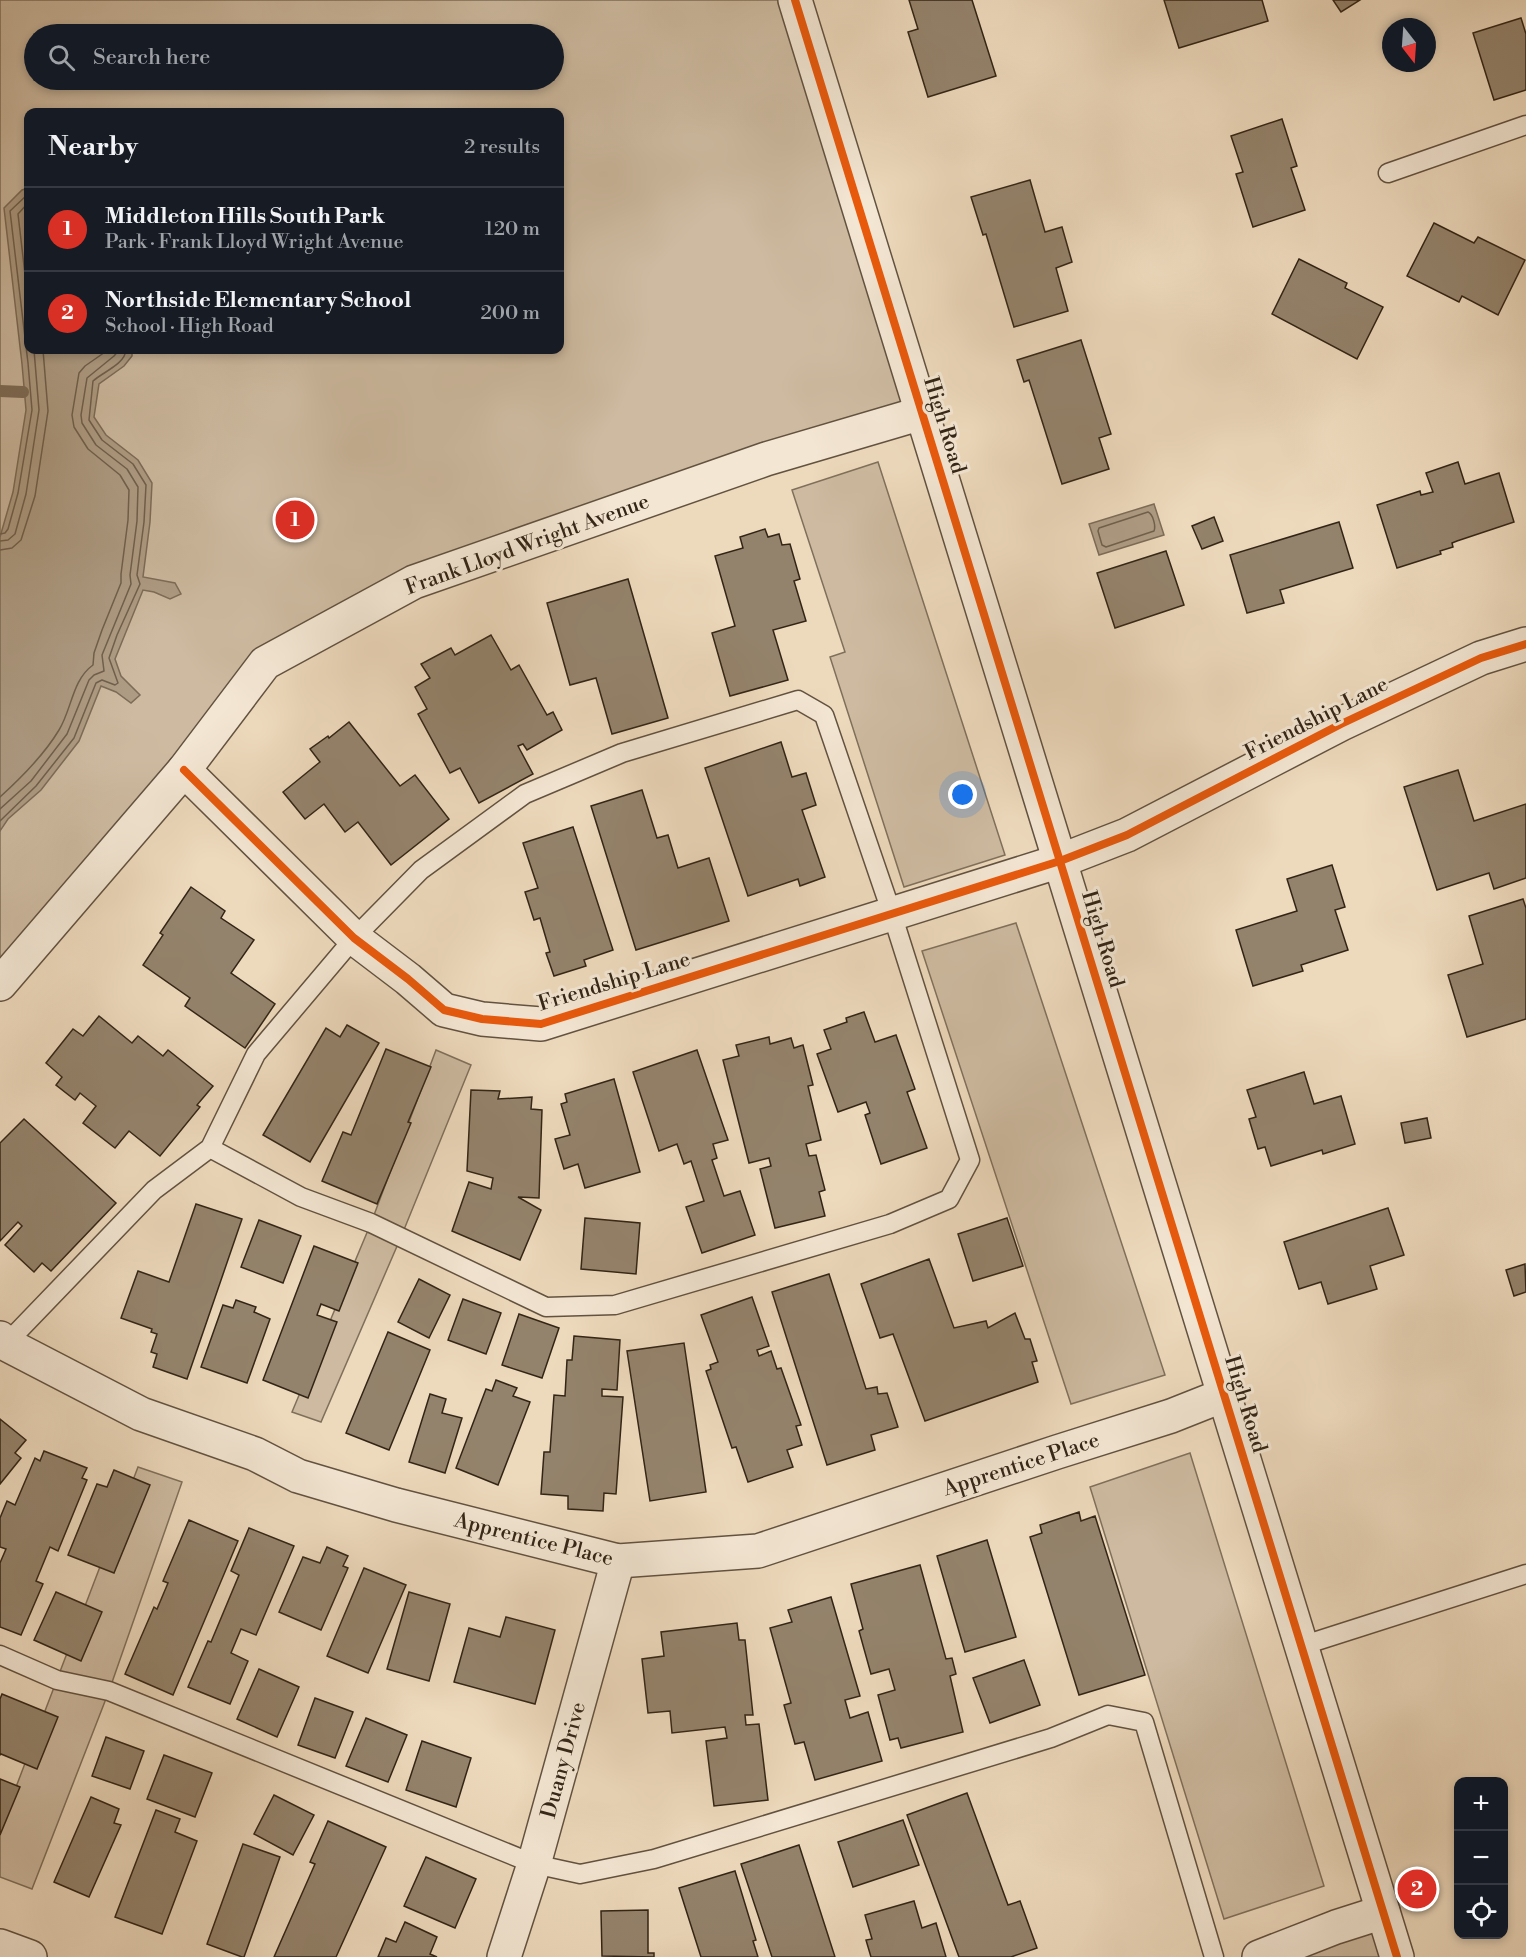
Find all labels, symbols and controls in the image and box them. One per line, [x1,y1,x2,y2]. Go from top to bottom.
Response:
north arrow [1382,18,1436,72]
search box [24,24,564,90]
icon: search [45,41,78,74]
text: Search here [93,44,210,71]
text: Nearby [48,131,138,163]
text: 2 results [464,135,540,160]
text: Middleton Hills South Park [105,203,385,230]
text: 1 [63,217,72,242]
text: 120 m [485,217,540,242]
text: Park · Frank Lloyd Wright Avenue [105,230,404,255]
text: Northside Elementary School [105,287,411,314]
text: 2 [61,301,74,326]
text: 200 m [480,301,540,326]
text: School · High Road [105,314,274,339]
street label: High Road [917,374,971,477]
street label: Frank Lloyd Wright Avenue [402,489,653,601]
pin: 1 [276,498,314,542]
street label: Friendship Lane [1240,671,1393,766]
your location [948,780,977,809]
street label: High Road [1075,888,1129,991]
street label: Friendship Lane [535,946,694,1017]
street label: High Road [1218,1353,1272,1456]
street label: Apprentice Place [939,1427,1103,1503]
street label: Apprentice Place [451,1507,616,1572]
street label: Duany Drive [536,1699,592,1821]
map controls [1454,1777,1508,1939]
button: + [1454,1777,1508,1831]
button: − [1454,1831,1508,1885]
pin: 2 [1398,1866,1436,1912]
button: locate [1454,1885,1508,1939]

